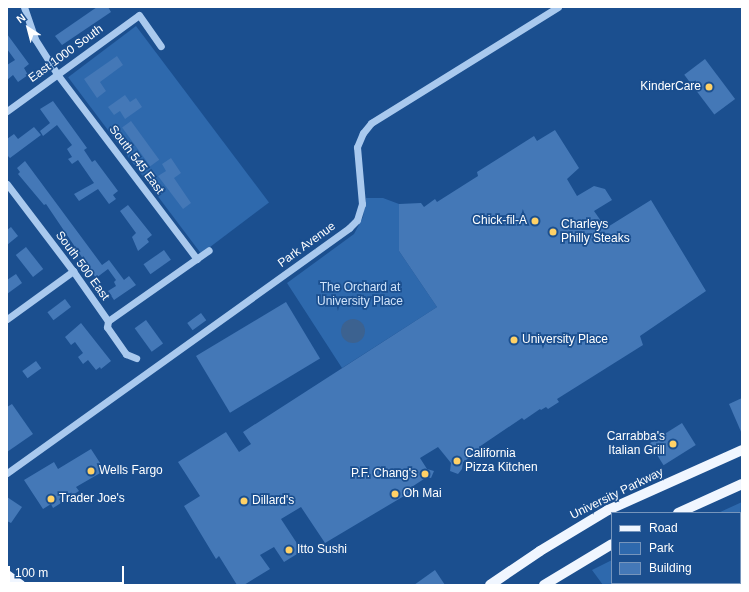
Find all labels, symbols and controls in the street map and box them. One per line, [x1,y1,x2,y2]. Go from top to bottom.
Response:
north arrow [8,8,48,48]
text: N [14,11,28,25]
street label: East 1000 South [26,22,106,86]
place label: KinderCare [640,80,701,94]
marker: KinderCare [704,82,714,92]
street label: South 545 East [106,123,166,197]
place label: Chick-fil-A [472,214,527,228]
marker: Chick-fil-A [530,216,540,226]
place label: Charleys Philly Steaks [561,218,630,246]
street label: Park Avenue [275,219,339,271]
marker: Charleys Philly Steaks [548,227,558,237]
street label: South 500 East [52,229,112,303]
park label: The Orchard at University Place [317,281,403,309]
place label: University Place [522,333,608,347]
marker: University Place [509,335,519,345]
place label: Carrabba's Italian Grill [607,430,665,458]
marker: Carrabba's Italian Grill [668,439,678,449]
place label: California Pizza Kitchen [465,447,538,475]
marker: California Pizza Kitchen [452,456,462,466]
place label: Wells Fargo [99,464,163,478]
street label: University Parkway [568,465,666,523]
marker: Wells Fargo [86,466,96,476]
place label: P.F. Chang's [351,467,417,481]
marker: P.F. Chang's [420,469,430,479]
place label: Oh Mai [403,487,442,501]
marker: Oh Mai [390,489,400,499]
place label: Trader Joe's [59,492,125,506]
marker: Trader Joe's [46,494,56,504]
place label: Dillard's [252,494,294,508]
marker: Dillard's [239,496,249,506]
legend [611,512,741,584]
text: Road [649,521,678,535]
text: Park [649,541,674,555]
place label: Itto Sushi [297,543,347,557]
marker: Itto Sushi [284,545,294,555]
scale bar [10,558,126,584]
text: Building [649,561,692,575]
text: 100 m [15,566,48,580]

